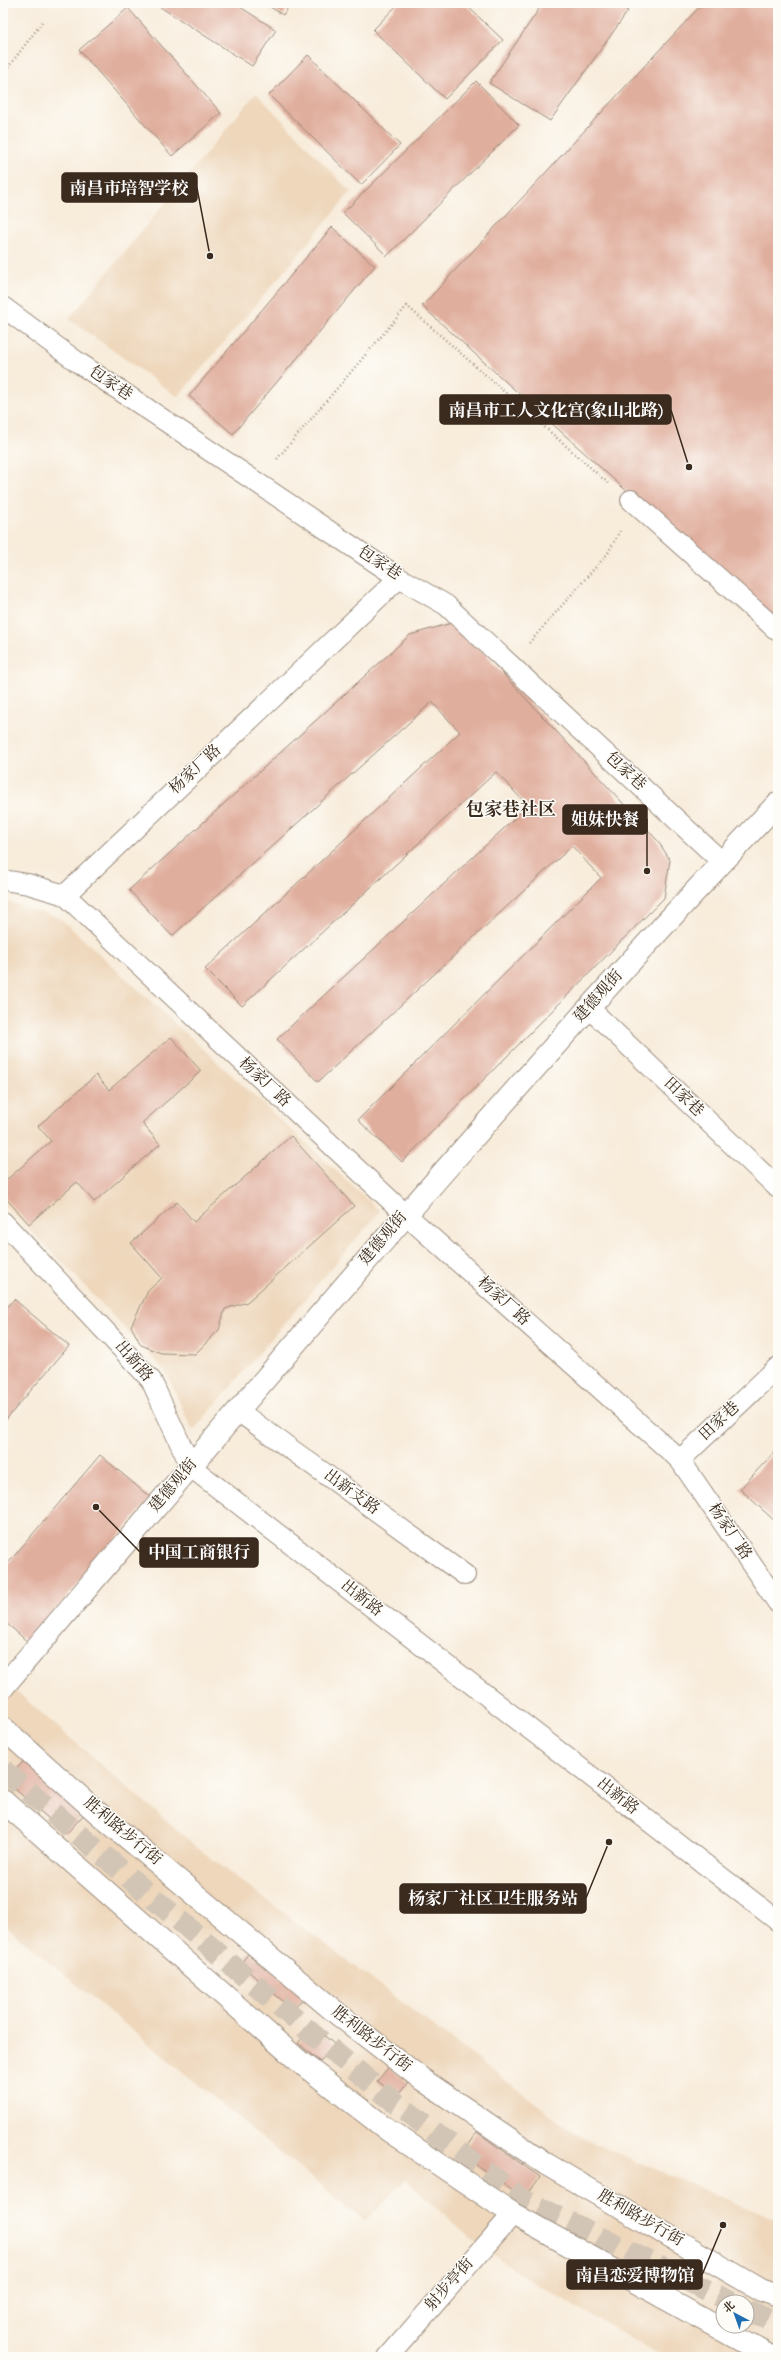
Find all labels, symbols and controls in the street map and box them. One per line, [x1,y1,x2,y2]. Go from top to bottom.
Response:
callout: 南昌市培智学校 [62,173,197,202]
text: 南昌市培智学校 [70,178,189,202]
street label: 包家巷 [84,361,136,407]
callout: 南昌市工人文化宫(象山北路) [440,395,671,424]
text: 南昌市工人文化宫(象山北路) [448,400,664,424]
street label: 包家巷 [353,541,405,587]
street label: 杨家厂路 [165,740,227,800]
street label: 包家巷 [600,747,650,797]
district label: 包家巷社区 [466,798,556,824]
callout: 姐妹快餐 [563,805,647,834]
text: 姐妹快餐 [571,809,639,833]
street label: 建德观街 [569,966,629,1028]
street label: 杨家厂路 [233,1053,295,1113]
street label: 田家巷 [658,1073,708,1123]
street label: 建德观街 [355,1207,413,1271]
street label: 杨家厂路 [472,1272,534,1332]
street label: 出新路 [109,1336,157,1388]
street label: 田家巷 [695,1397,745,1447]
street label: 建德观街 [145,1454,203,1518]
street label: 出新支路 [318,1465,384,1521]
street label: 杨家厂路 [702,1499,756,1565]
callout: 中国工商银行 [140,1538,258,1567]
text: 中国工商银行 [148,1542,250,1566]
street label: 出新路 [335,1575,387,1623]
street label: 出新路 [591,1773,643,1821]
street label: 胜利路步行街 [78,1792,166,1872]
callout: 杨家厂社区卫生服务站 [400,1884,586,1913]
text: 杨家厂社区卫生服务站 [408,1888,578,1912]
street label: 胜利路步行街 [326,2001,416,2079]
street label: 胜利路步行街 [593,2185,687,2253]
street label: 射步亭街 [420,2253,480,2317]
callout: 南昌恋爱博物馆 [567,2260,702,2289]
text: 南昌恋爱博物馆 [576,2265,695,2289]
north arrow [715,2294,755,2334]
text: 北 [720,2298,738,2317]

